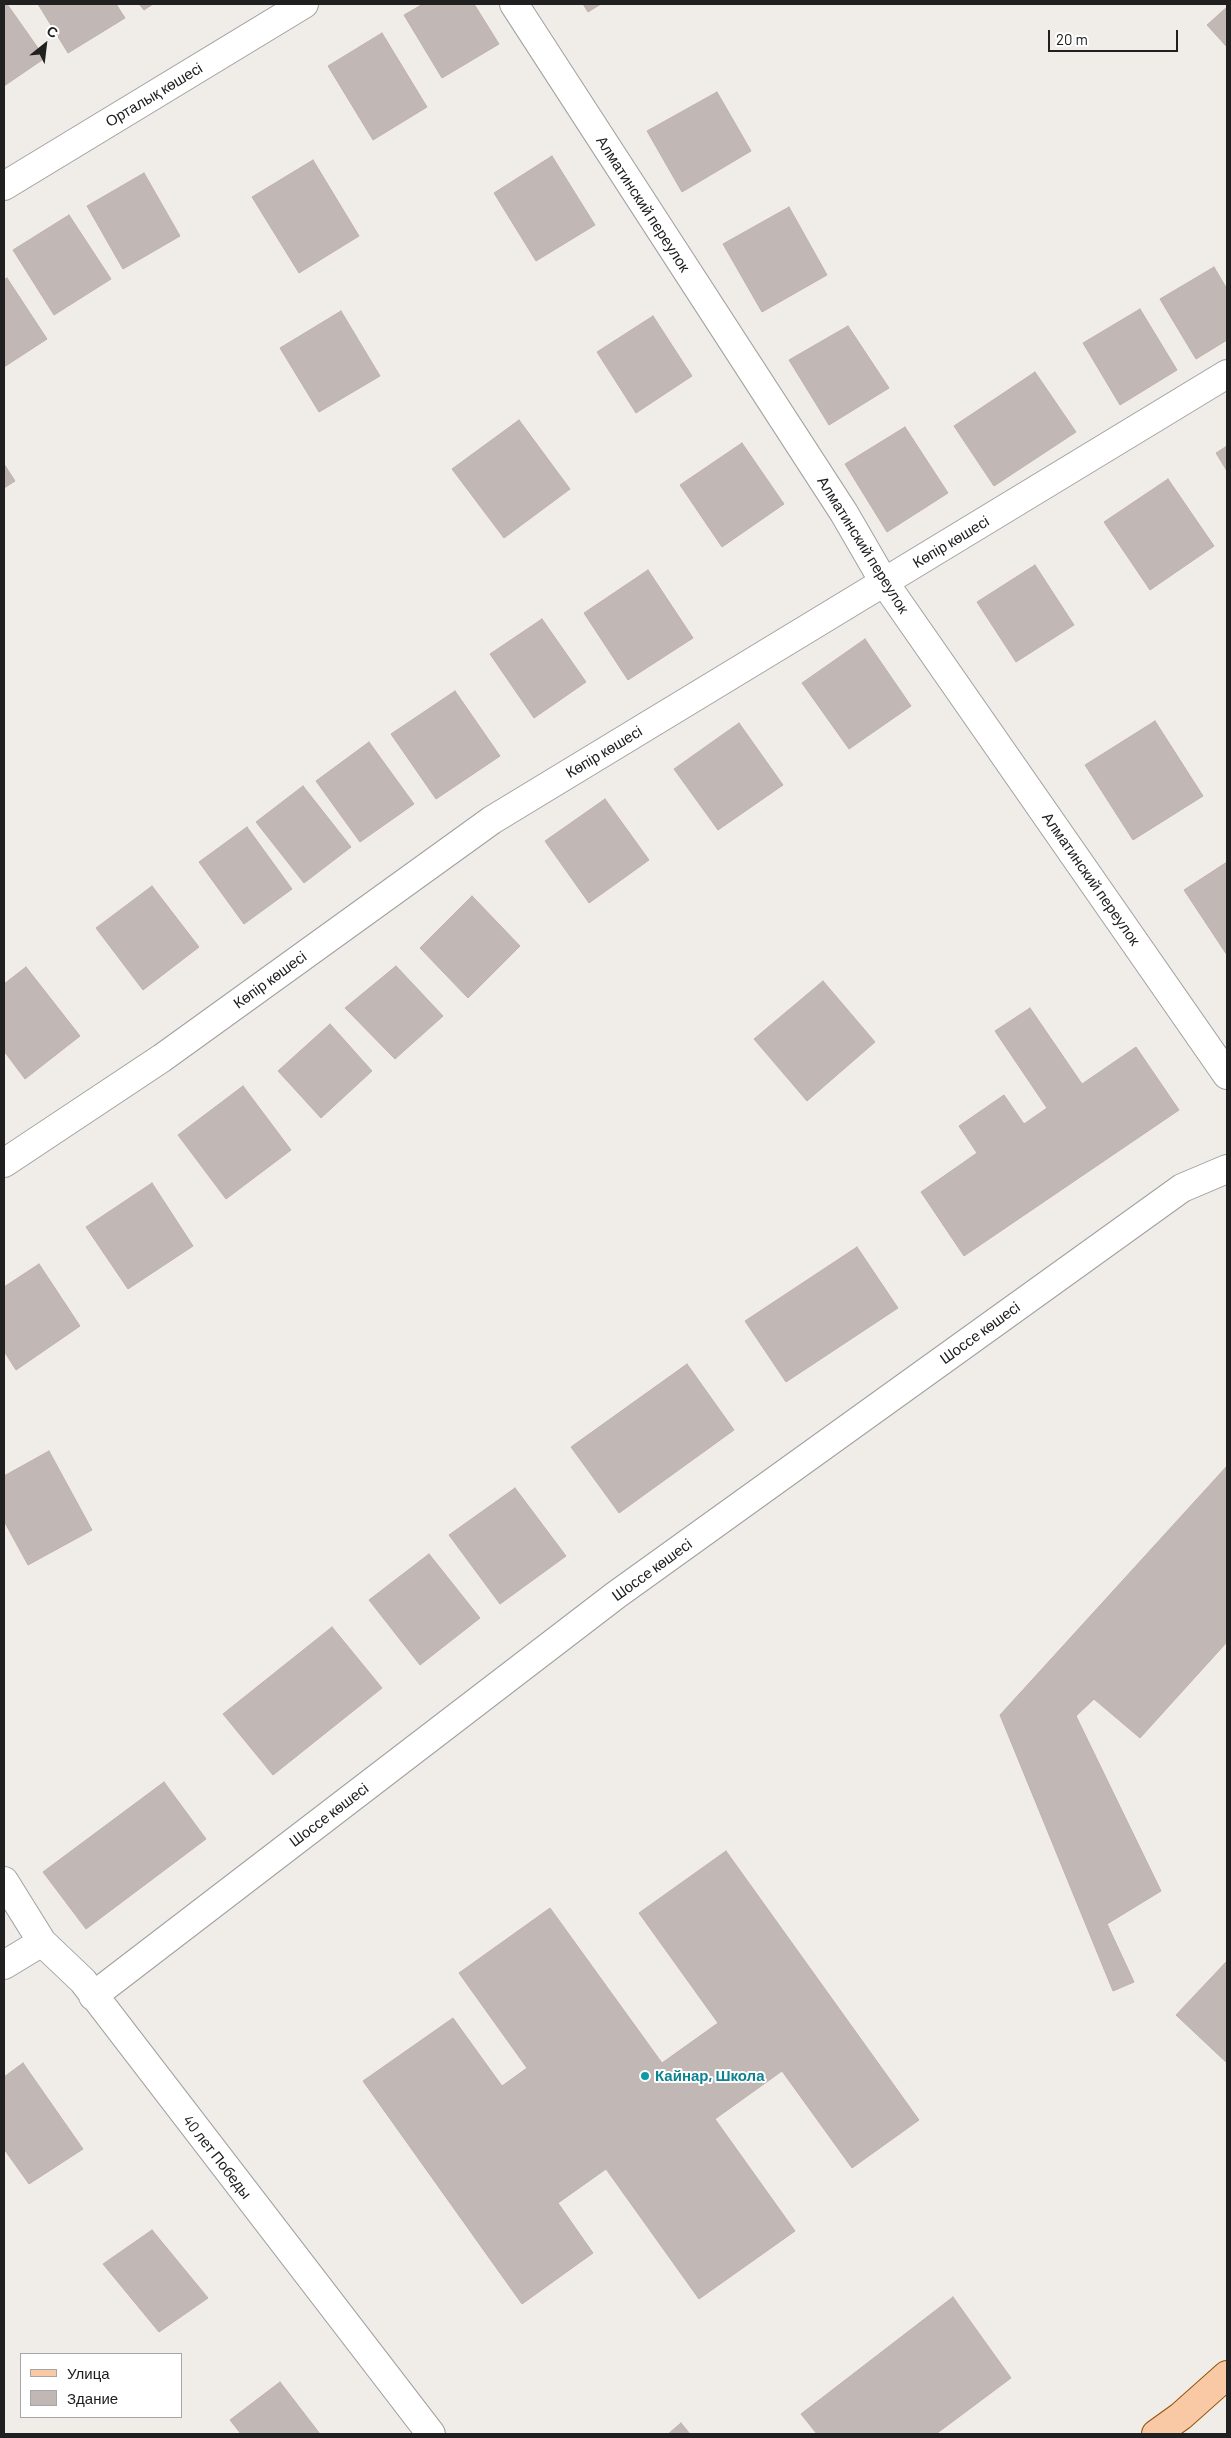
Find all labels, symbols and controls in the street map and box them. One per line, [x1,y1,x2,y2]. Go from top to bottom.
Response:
north arrow [20,20,70,70]
scale bar [1051,20,1181,52]
text: С [44,22,61,41]
text: 20 m [1056,30,1088,48]
street label: Орталық көшесі [102,59,206,131]
street label: Алматинский переулок [592,133,694,275]
street label: Алматинский переулок [813,473,913,617]
street label: Көпір көшесі [910,512,992,572]
street label: Көпір көшесі [563,722,645,782]
street label: Алматинский переулок [1038,809,1144,949]
street label: Көпір көшесі [230,947,310,1013]
street label: Шоссе көшесі [936,1298,1024,1368]
street label: Шоссе көшесі [608,1535,696,1605]
street label: Шоссе көшесі [286,1779,372,1851]
place label: Кайнар, Школа [655,2067,764,2085]
marker: Кайнар, Школа [639,2070,651,2082]
street label: 40 лет Победы [179,2112,255,2202]
legend [20,2353,182,2418]
text: Улица [67,2364,110,2382]
text: Здание [67,2389,118,2407]

